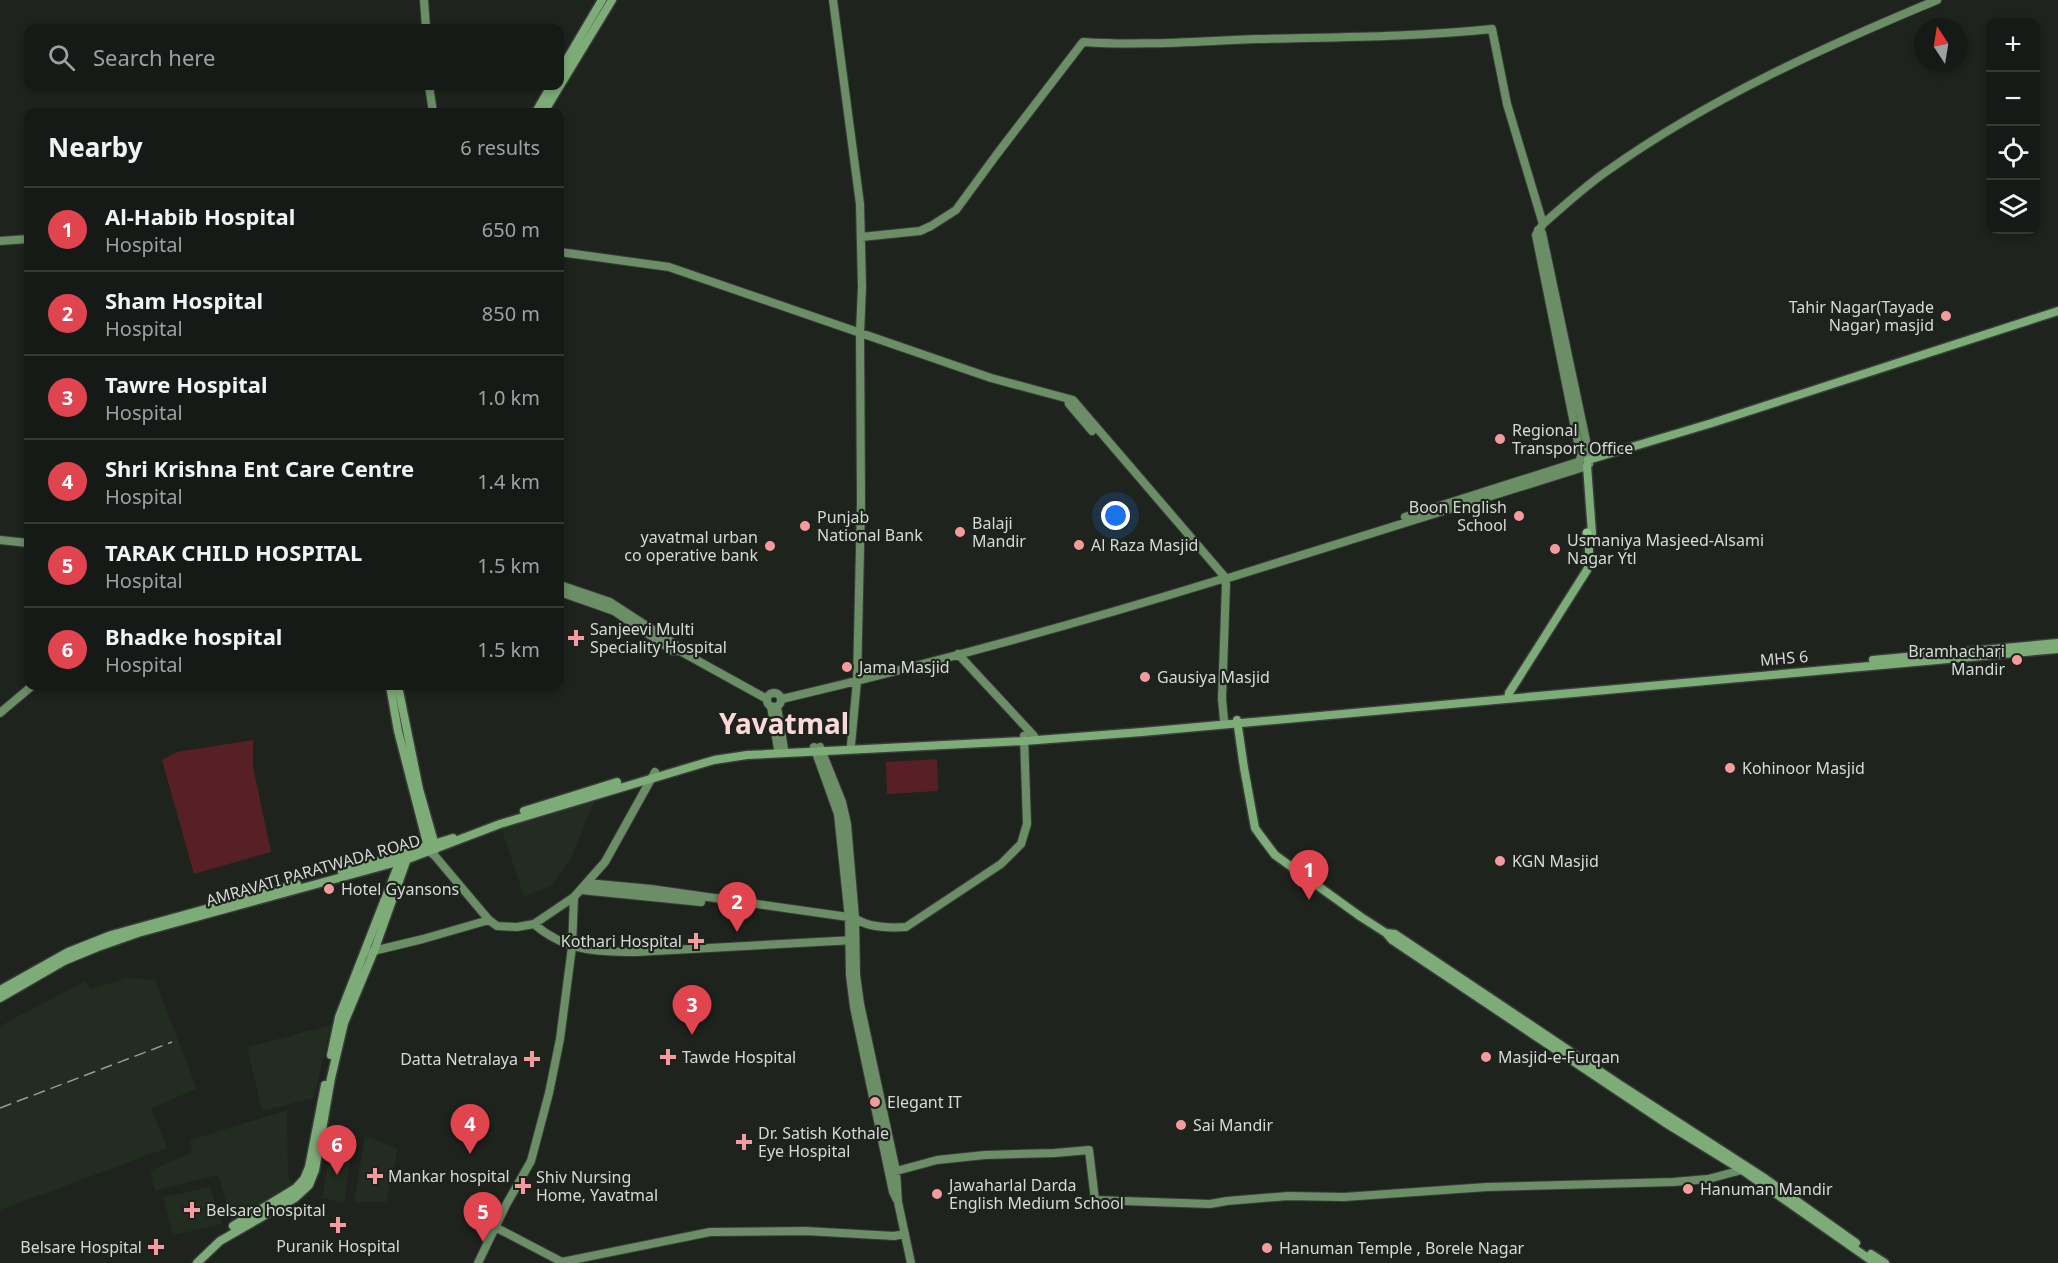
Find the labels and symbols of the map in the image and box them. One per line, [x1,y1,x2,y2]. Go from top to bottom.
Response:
north arrow [1914,18,1968,72]
place label: Tahir Nagar(Tayade Nagar) masjid [1789,296,1934,336]
marker: Tahir Nagar(Tayade Nagar) masjid [1939,309,1953,323]
place label: Regional Transport Office [1512,419,1633,459]
marker: Regional Transport Office [1493,432,1507,446]
place label: Boon English School [1409,496,1507,536]
your location [1101,501,1130,530]
place label: Punjab National Bank [817,506,923,546]
marker: Boon English School [1512,509,1526,523]
place label: Balaji Mandir [972,512,1026,552]
marker: Punjab National Bank [798,519,812,533]
marker: Balaji Mandir [953,525,967,539]
place label: yavatmal urban co operative bank [624,526,758,566]
place label: Usmaniya Masjeed-Alsami Nagar Ytl [1567,529,1764,569]
place label: Al Raza Masjid [1091,534,1198,556]
marker: Al Raza Masjid [1072,538,1086,552]
marker: yavatmal urban co operative bank [763,539,777,553]
marker: Usmaniya Masjeed-Alsami Nagar Ytl [1548,542,1562,556]
place label: Sanjeevi Multi Speciality Hospital [590,618,727,658]
marker: Sanjeevi Multi Speciality Hospital [567,629,585,647]
place label: Bramhachari Mandir [1908,640,2005,680]
street label: MHS 6 [1759,645,1809,671]
marker: Bramhachari Mandir [2010,653,2024,667]
place label: Jama Masjid [857,656,950,678]
marker: Jama Masjid [840,660,854,674]
place label: Gausiya Masjid [1157,666,1270,688]
marker: Gausiya Masjid [1138,670,1152,684]
district label: Yavatmal [719,704,849,742]
place label: Kohinoor Masjid [1742,757,1865,779]
marker: Kohinoor Masjid [1723,761,1737,775]
street label: AMRAVATI PARATWADA ROAD [203,829,423,911]
pin: 1 [1290,850,1328,900]
place label: KGN Masjid [1512,850,1599,872]
marker: KGN Masjid [1493,854,1507,868]
place label: Hotel Gyansons [341,878,459,900]
marker: Hotel Gyansons [322,882,336,896]
pin: 2 [718,882,756,932]
place label: Kothari Hospital [561,930,682,952]
marker: Kothari Hospital [687,932,705,950]
pin: 3 [672,986,712,1035]
place label: Tawde Hospital [682,1046,796,1068]
place label: Masjid-e-Furqan [1498,1046,1620,1068]
place label: Datta Netralaya [400,1048,518,1070]
marker: Tawde Hospital [659,1048,677,1066]
marker: Datta Netralaya [523,1050,541,1068]
marker: Masjid-e-Furqan [1479,1050,1493,1064]
place label: Elegant IT [887,1091,962,1113]
marker: Elegant IT [868,1095,882,1109]
pin: 4 [450,1104,490,1154]
place label: Sai Mandir [1193,1114,1273,1136]
marker: Sai Mandir [1174,1118,1188,1132]
place label: Dr. Satish Kothale Eye Hospital [758,1122,889,1162]
pin: 6 [318,1126,356,1175]
marker: Dr. Satish Kothale Eye Hospital [735,1133,753,1151]
place label: Mankar hospital [388,1165,510,1187]
place label: Shiv Nursing Home, Yavatmal [536,1166,658,1206]
marker: Mankar hospital [366,1167,384,1185]
place label: Jawaharlal Darda English Medium School [947,1174,1124,1214]
marker: Shiv Nursing Home, Yavatmal [514,1177,532,1195]
place label: Hanuman Mandir [1700,1178,1833,1200]
marker: Hanuman Mandir [1681,1182,1695,1196]
marker: Jawaharlal Darda English Medium School [930,1187,944,1201]
pin: 5 [464,1192,502,1242]
place label: Belsare hospital [206,1199,326,1221]
marker: Belsare hospital [183,1201,201,1219]
marker: Puranik Hospital [329,1216,347,1234]
place label: Puranik Hospital [276,1235,400,1257]
place label: Belsare Hospital [20,1236,142,1258]
place label: Hanuman Temple , Borele Nagar [1279,1237,1525,1259]
marker: Belsare Hospital [147,1238,165,1256]
marker: Hanuman Temple , Borele Nagar [1260,1241,1274,1255]

